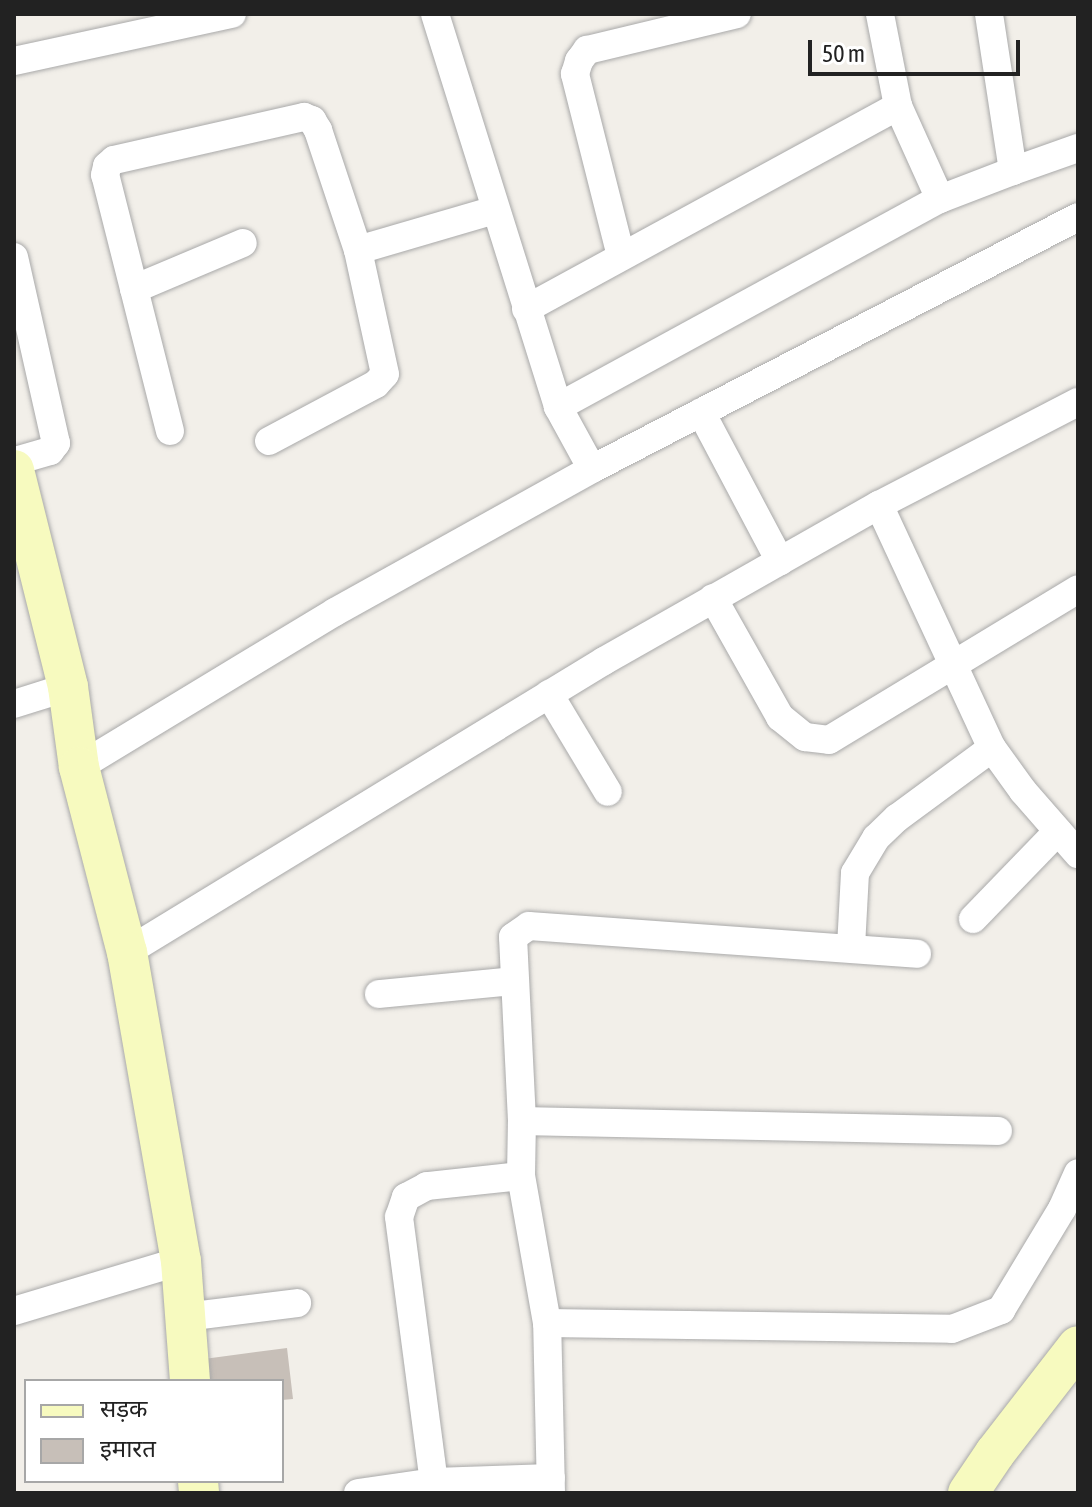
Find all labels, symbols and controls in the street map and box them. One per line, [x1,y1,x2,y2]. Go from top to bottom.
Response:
scale bar [812,24,1024,74]
text: 50 m [822,40,865,67]
legend [24,1379,284,1483]
text: सड़क [100,1395,148,1422]
text: इमारत [100,1435,156,1462]

